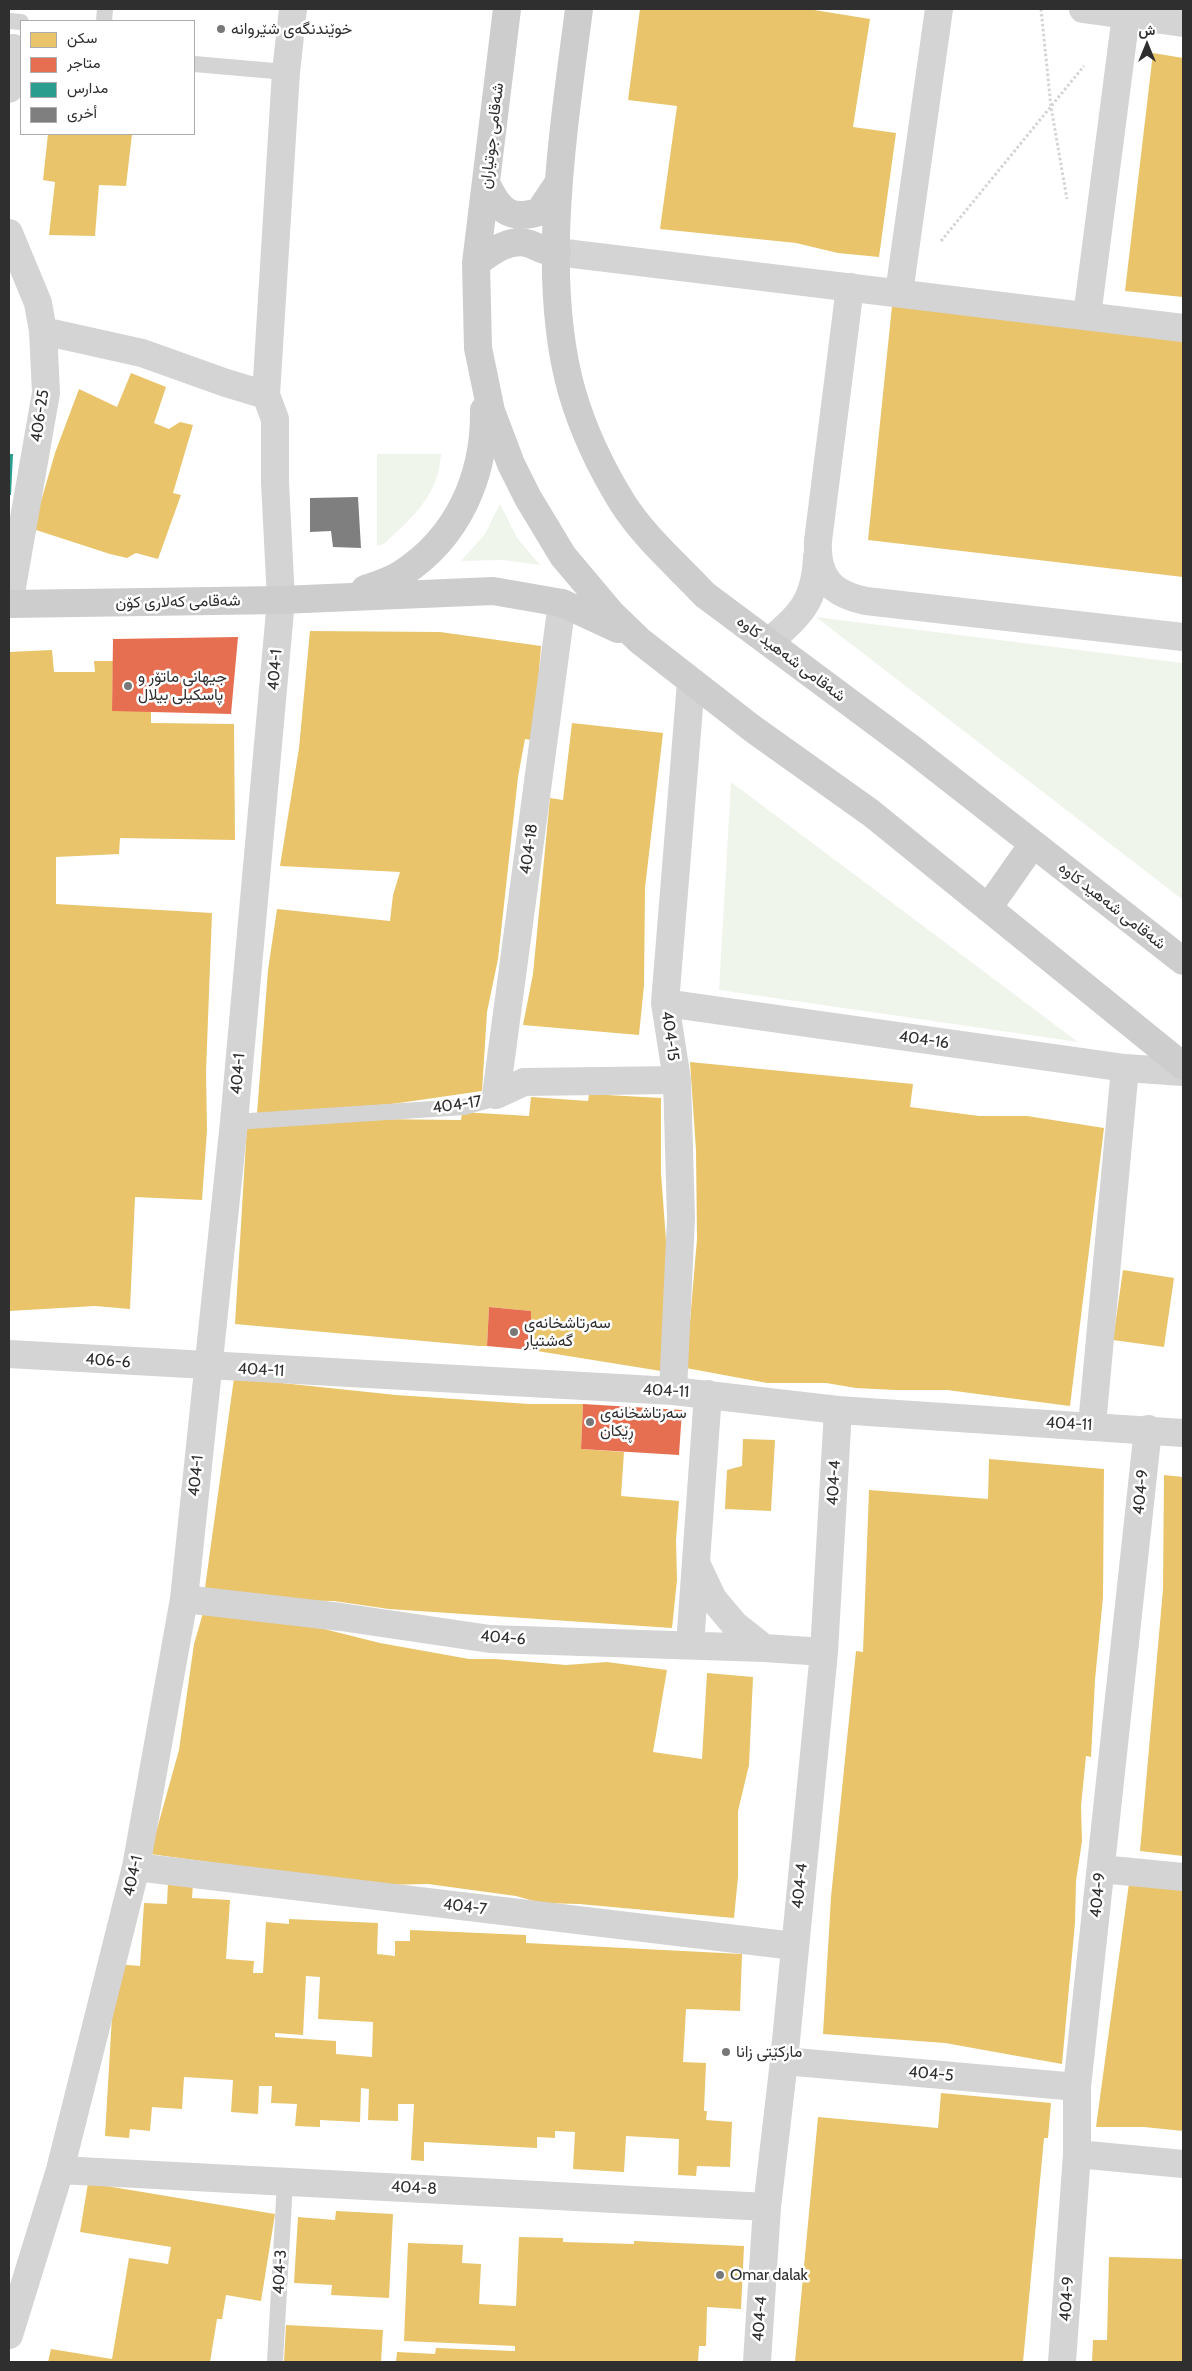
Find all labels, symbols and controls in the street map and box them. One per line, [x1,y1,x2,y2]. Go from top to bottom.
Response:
place label: خوێندنگەی شێروانە [231,19,352,39]
legend [20,20,195,135]
north arrow [1122,20,1172,70]
text: ش [1139,21,1155,39]
marker: خوێندنگەی شێروانە [215,23,227,35]
text: سكن [67,29,97,47]
text: متاجر [67,54,101,72]
text: مدارس [67,79,108,97]
street label: شەقامی جوتیاران [476,82,508,190]
text: أخرى [67,104,97,122]
street label: 406-25 [27,388,53,444]
street label: شەقامی کەلاری کۆن [115,591,241,613]
street label: شەقامی شەهید کاوە [733,612,849,706]
street label: 404-1 [264,649,286,691]
place label: جیهانی ماتۆر و پاسکیلی بیلال [138,667,227,705]
marker: جیهانی ماتۆر و پاسکیلی بیلال [122,680,134,692]
street label: 404-18 [516,822,542,876]
street label: شەقامی شەهید کاوە [1054,858,1170,954]
street label: 404-15 [657,1010,683,1062]
street label: 404-16 [898,1027,950,1053]
street label: 404-1 [227,1053,249,1095]
street label: 404-17 [431,1092,483,1118]
place label: سەرتاشخانەی گەشتیار [524,1313,611,1351]
marker: سەرتاشخانەی گەشتیار [508,1326,520,1338]
street label: 406-6 [85,1350,131,1372]
street label: 404-11 [237,1359,285,1381]
street label: 404-11 [642,1380,690,1402]
place label: سەرتاشخانەی ڕێکان [600,1403,687,1441]
street label: 404-11 [1045,1413,1093,1435]
marker: سەرتاشخانەی ڕێکان [584,1416,596,1428]
street label: 404-1 [184,1454,208,1498]
street label: 404-4 [823,1460,845,1506]
street label: 404-9 [1129,1468,1153,1516]
street label: 404-6 [480,1627,526,1649]
street label: 404-1 [119,1854,147,1898]
street label: 404-4 [788,1862,812,1910]
street label: 404-9 [1086,1871,1110,1919]
street label: 404-7 [442,1895,488,1919]
place label: مارکێتی زانا [736,2042,802,2062]
marker: مارکێتی زانا [720,2046,732,2058]
street label: 404-5 [908,2062,954,2086]
street label: 404-8 [390,2177,438,2199]
street label: 404-3 [269,2249,291,2295]
place label: Omar dalak [730,2265,808,2285]
marker: Omar dalak [714,2269,726,2281]
street label: 404-9 [1056,2276,1078,2322]
street label: 404-4 [749,2296,771,2342]

